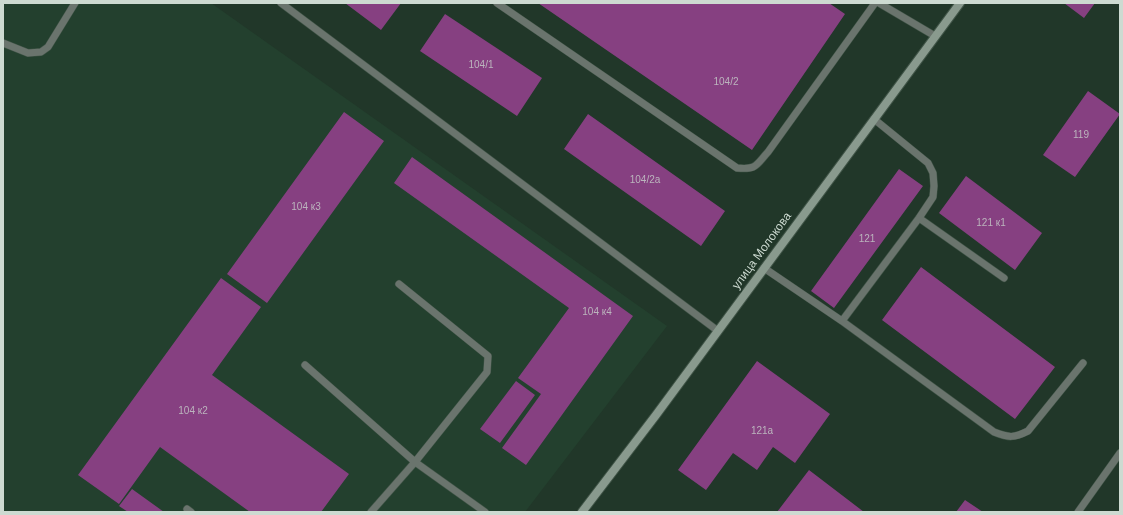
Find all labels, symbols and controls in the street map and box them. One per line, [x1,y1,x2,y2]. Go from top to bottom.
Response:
house number: 104/1 [468,59,494,71]
house number: 104/2 [713,76,739,88]
house number: 119 [1073,129,1089,141]
house number: 104/2а [630,174,660,186]
house number: 104 к3 [291,201,321,213]
street label: улица Молокова [729,210,795,292]
house number: 121 к1 [976,217,1006,229]
house number: 121 [859,233,875,245]
house number: 104 к4 [582,306,612,318]
house number: 104 к2 [178,405,208,417]
house number: 121а [751,425,773,437]

